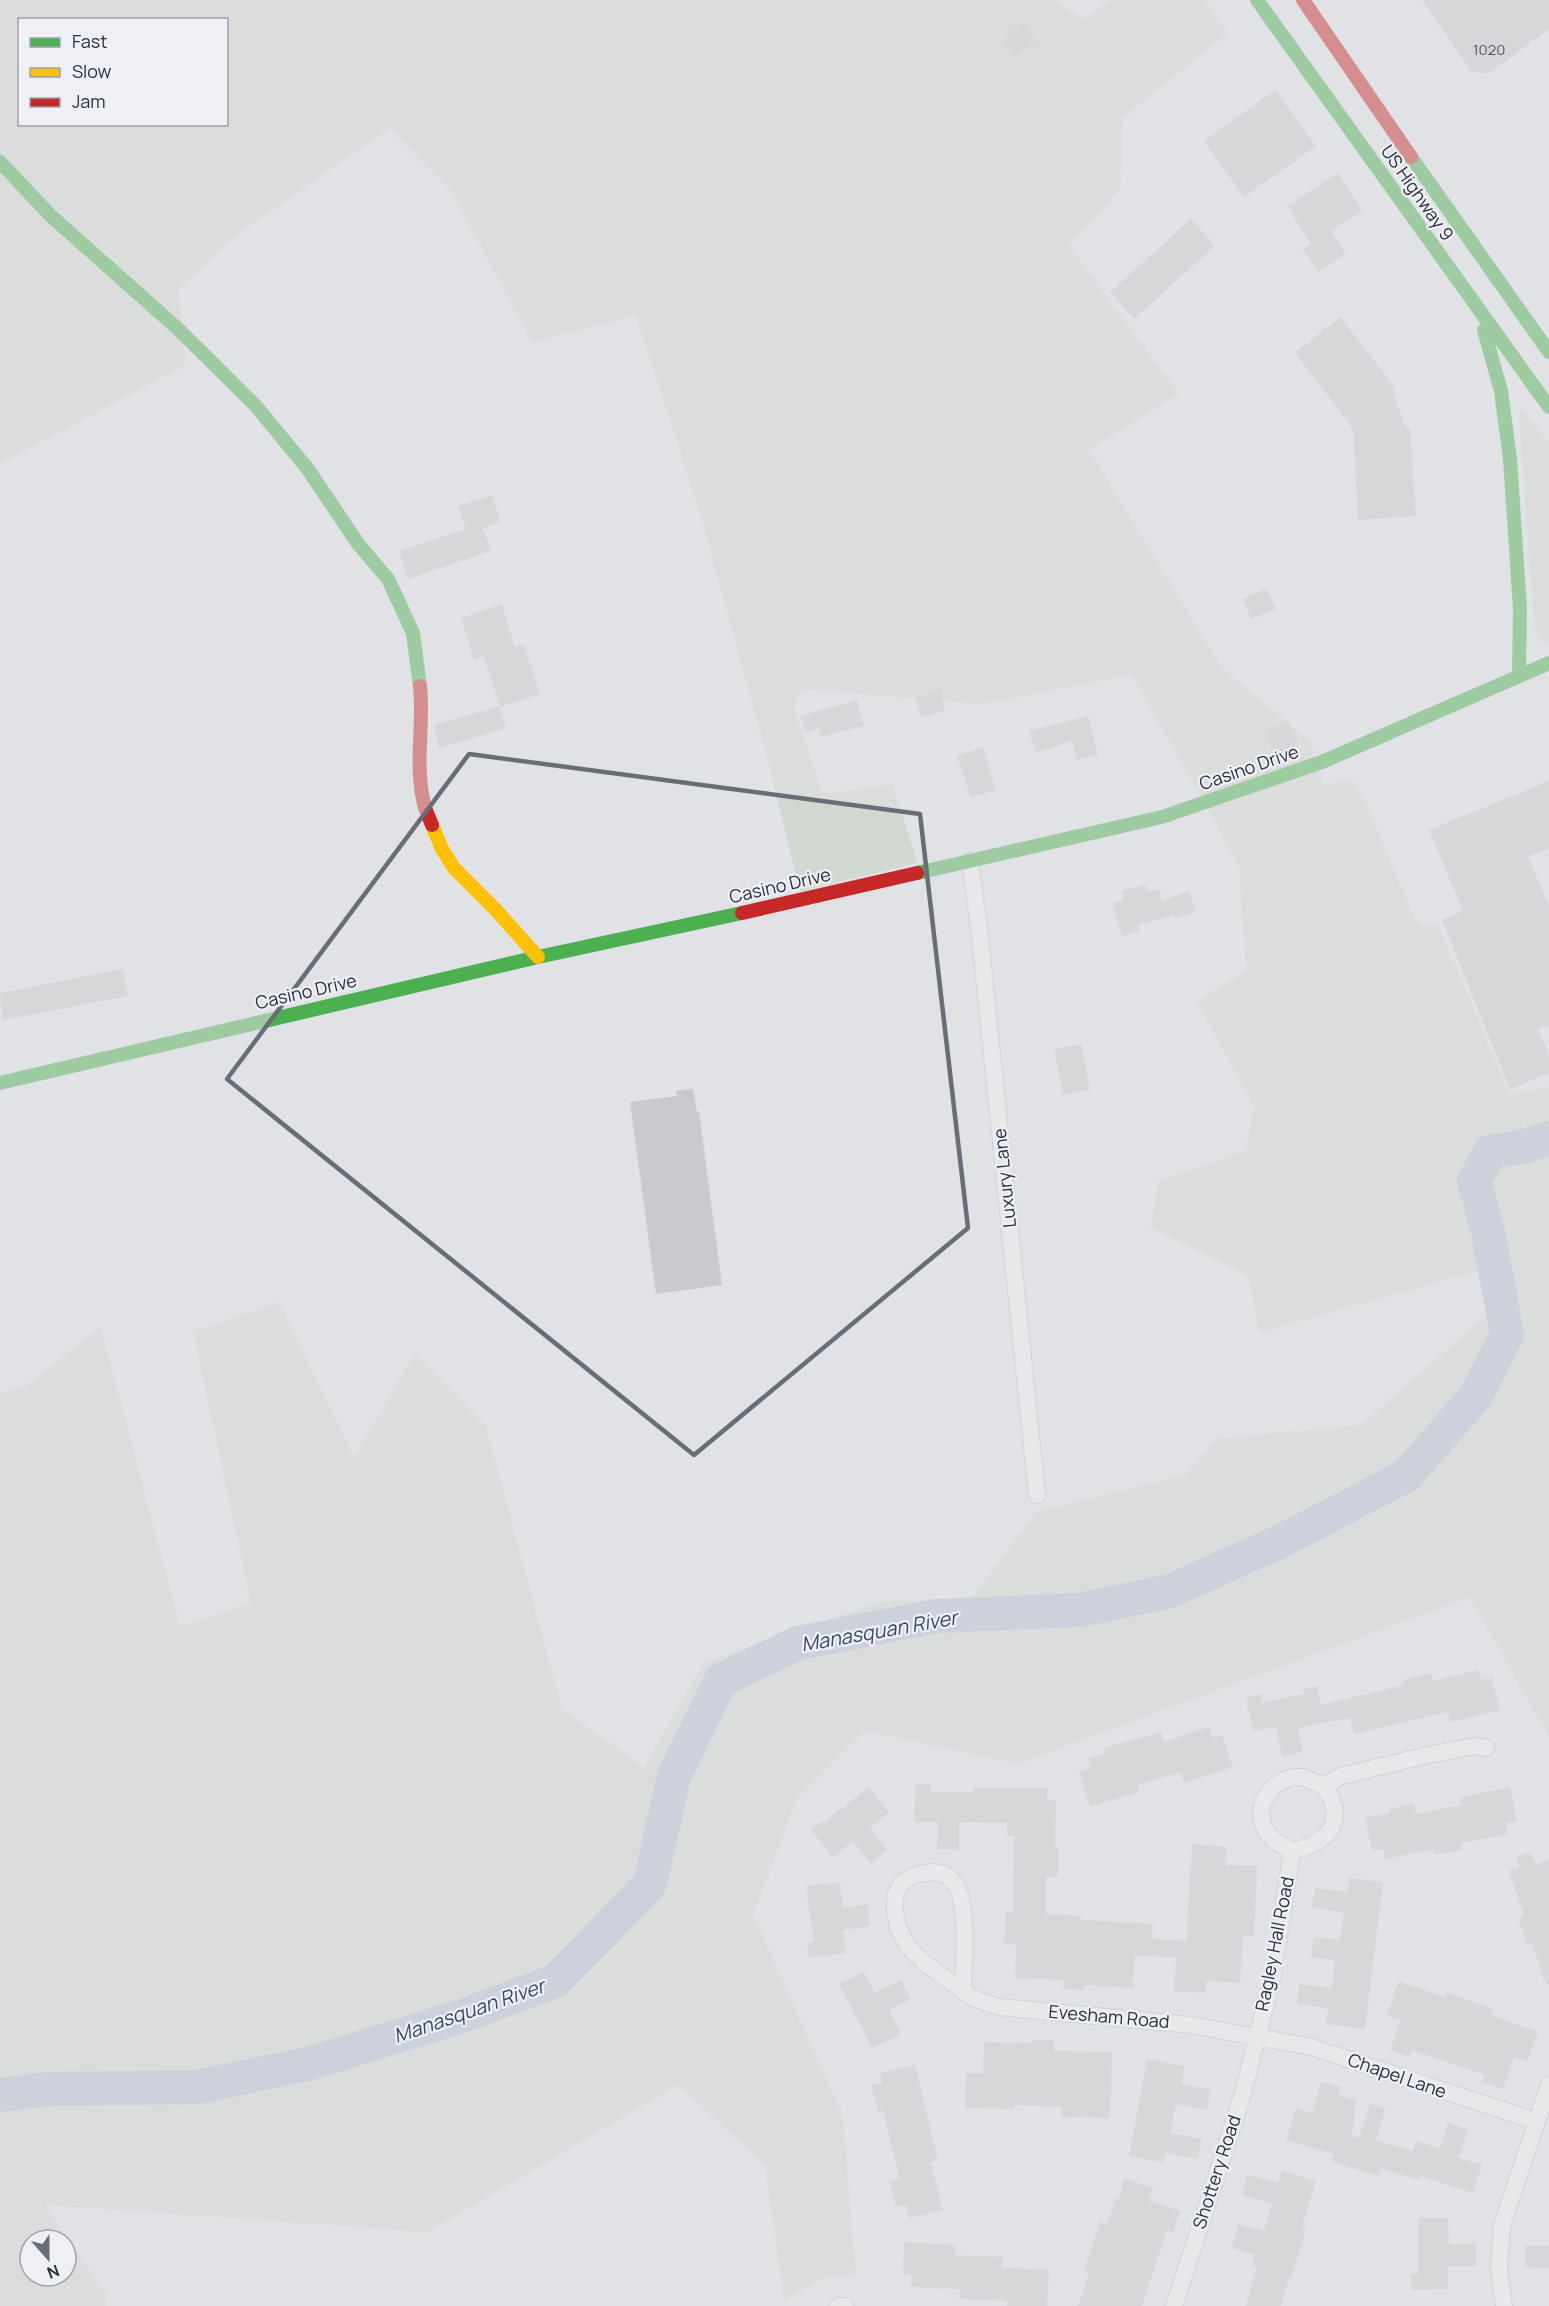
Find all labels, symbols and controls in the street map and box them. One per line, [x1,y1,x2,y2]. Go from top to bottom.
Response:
legend [18,18,228,126]
text: Fast [72,29,107,53]
house number: 1020 [1473,39,1505,60]
text: Slow [72,59,112,83]
text: Jam [72,89,106,113]
street label: US Highway 9 [1376,140,1460,245]
street label: Casino Drive [1196,739,1302,795]
street label: Casino Drive [727,862,833,908]
street label: Casino Drive [253,968,359,1014]
street label: Luxury Lane [987,1127,1021,1229]
water label: Manasquan River [799,1603,962,1658]
street label: Ragley Hall Road [1249,1874,1299,2013]
water label: Manasquan River [390,1971,551,2049]
street label: Evesham Road [1048,1999,1171,2033]
street label: Chapel Lane [1345,2047,1450,2103]
street label: Shottery Road [1186,2112,1246,2232]
north arrow [18,2228,78,2288]
text: N [44,2260,63,2284]

